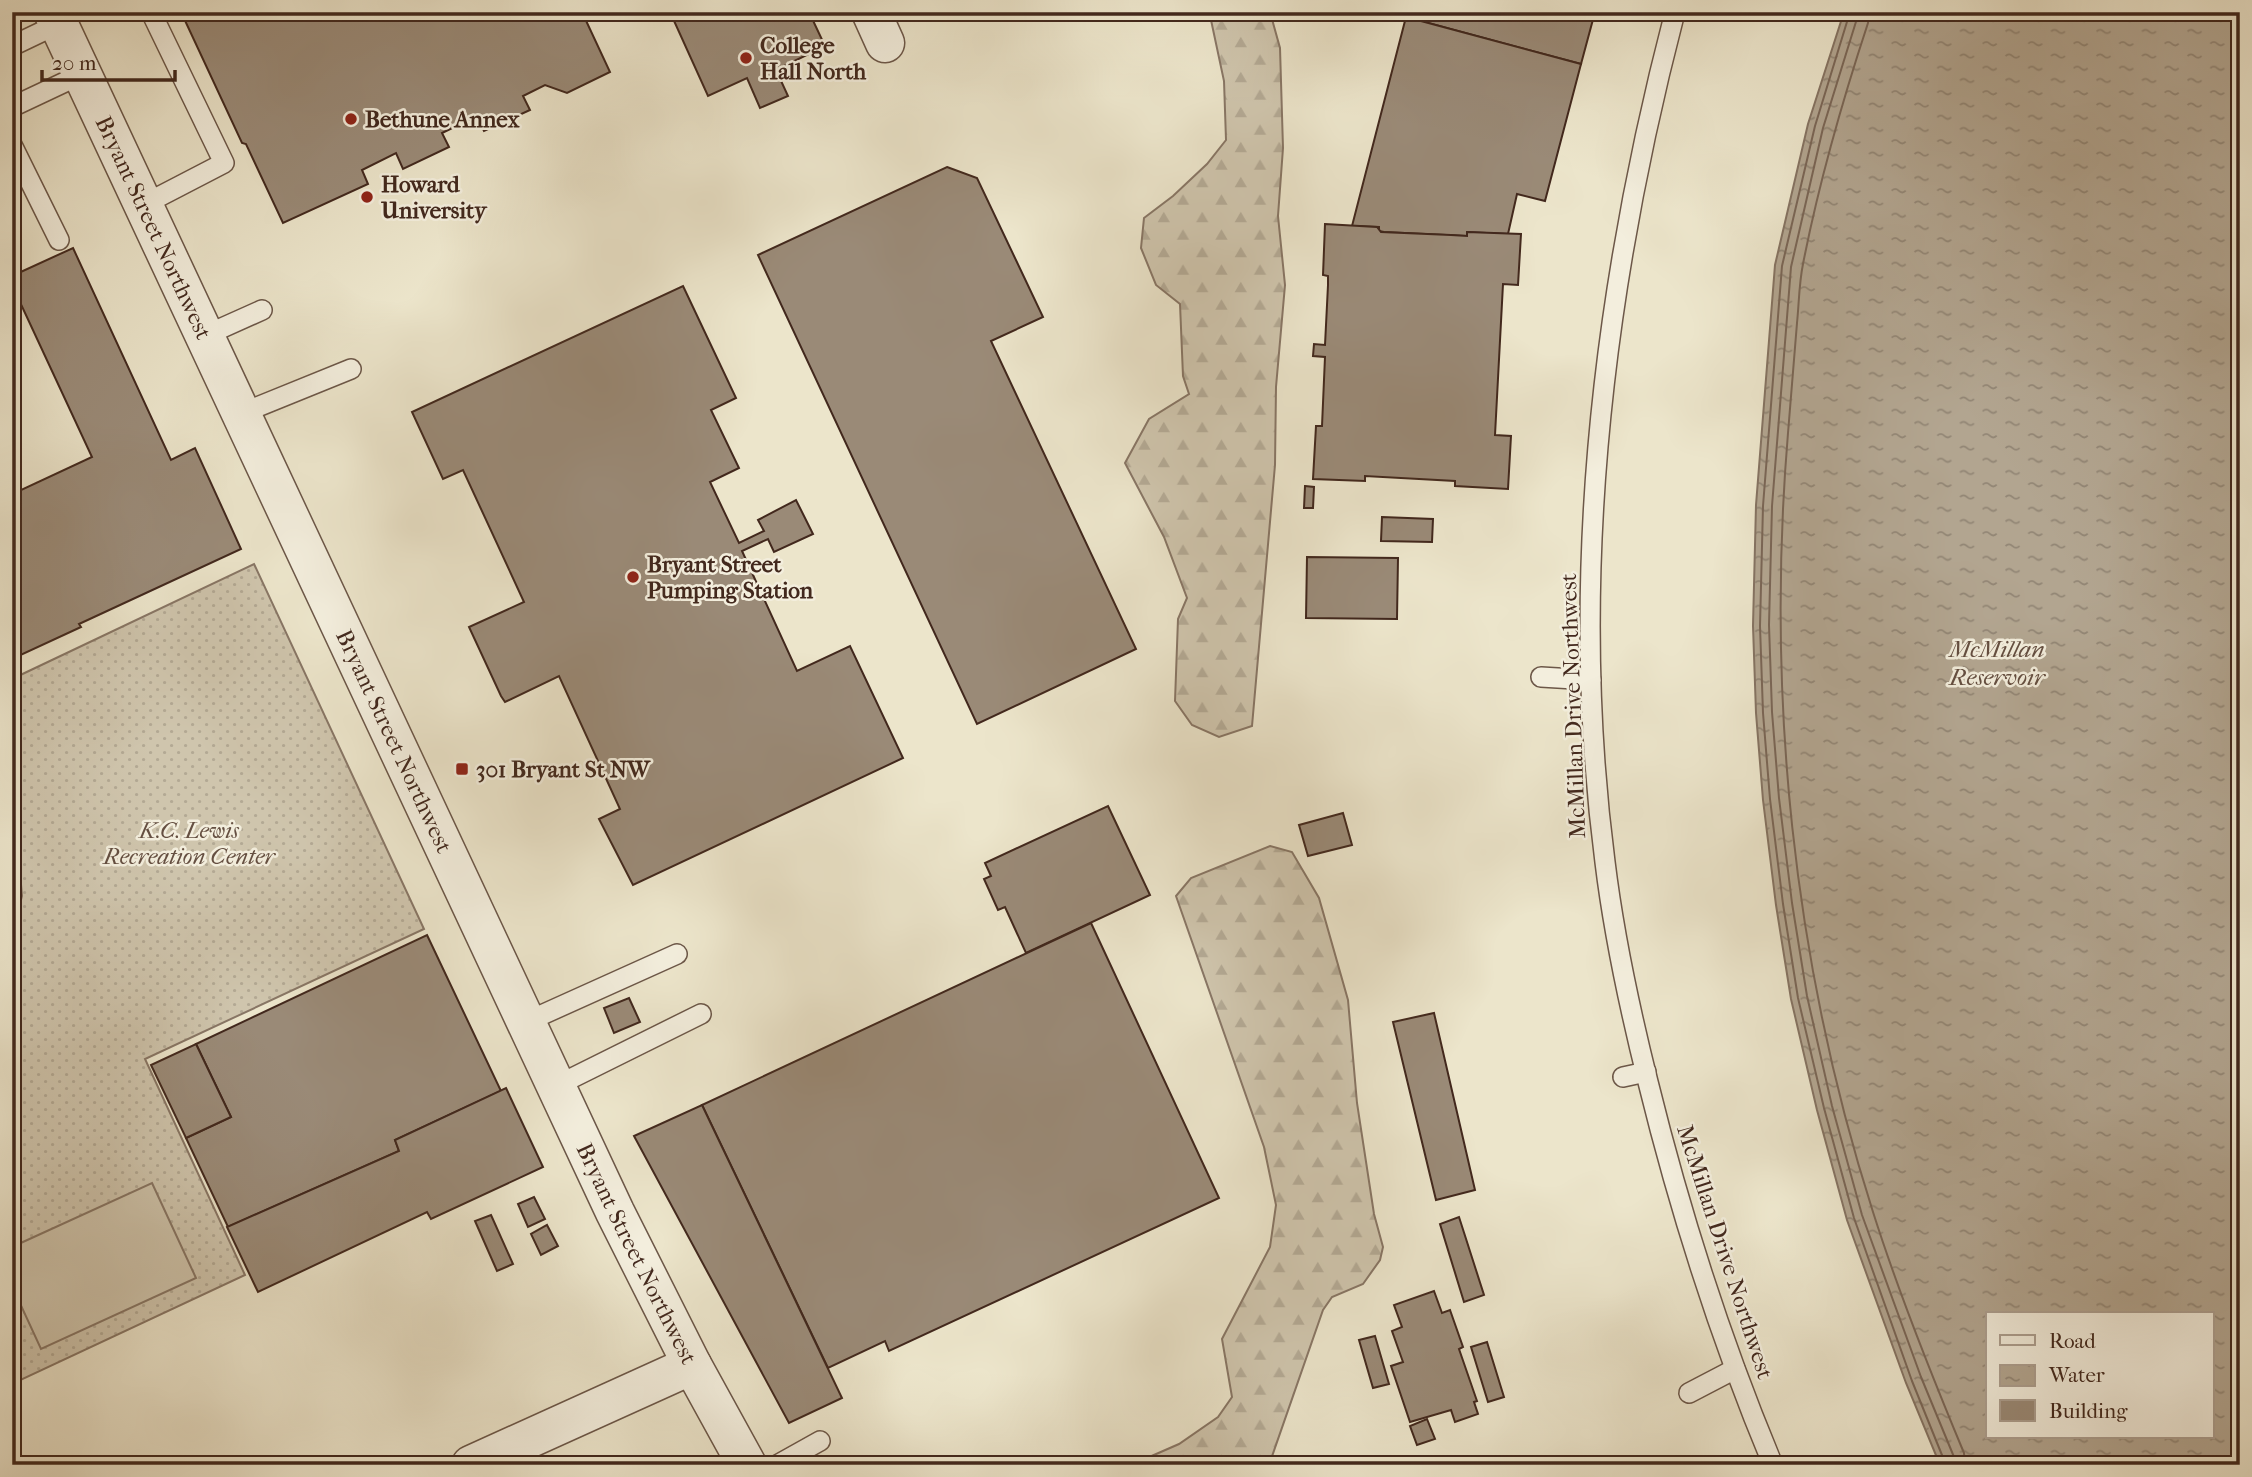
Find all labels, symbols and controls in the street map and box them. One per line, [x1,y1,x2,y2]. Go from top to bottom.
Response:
place label: College Hall North [760,32,867,85]
scale bar [42,38,175,82]
marker: College Hall North [738,50,754,66]
text: 20 m [52,51,97,75]
place label: Bethune Annex [365,106,520,133]
marker: Bethune Annex [343,111,359,127]
street label: Bryant Street Northwest [90,112,218,343]
place label: Howard University [380,171,488,224]
marker: Howard University [359,189,375,205]
place label: Bryant Street Pumping Station [647,551,814,604]
marker: Bryant Street Pumping Station [625,569,641,585]
street label: McMillan Drive Northwest [1555,573,1591,839]
street label: Bryant Street Northwest [331,625,458,857]
water label: McMillan Reservoir [1947,635,2047,691]
place label: 301 Bryant St NW [476,756,651,783]
marker: 301 Bryant St NW [454,761,470,777]
park label: K.C. Lewis Recreation Center [101,817,276,870]
street label: McMillan Drive Northwest [1671,1122,1779,1382]
street label: Bryant Street Northwest [571,1139,703,1369]
legend [1986,1312,2214,1438]
text: Road [2049,1329,2096,1353]
text: Water [2048,1363,2105,1387]
text: Building [2049,1399,2128,1423]

